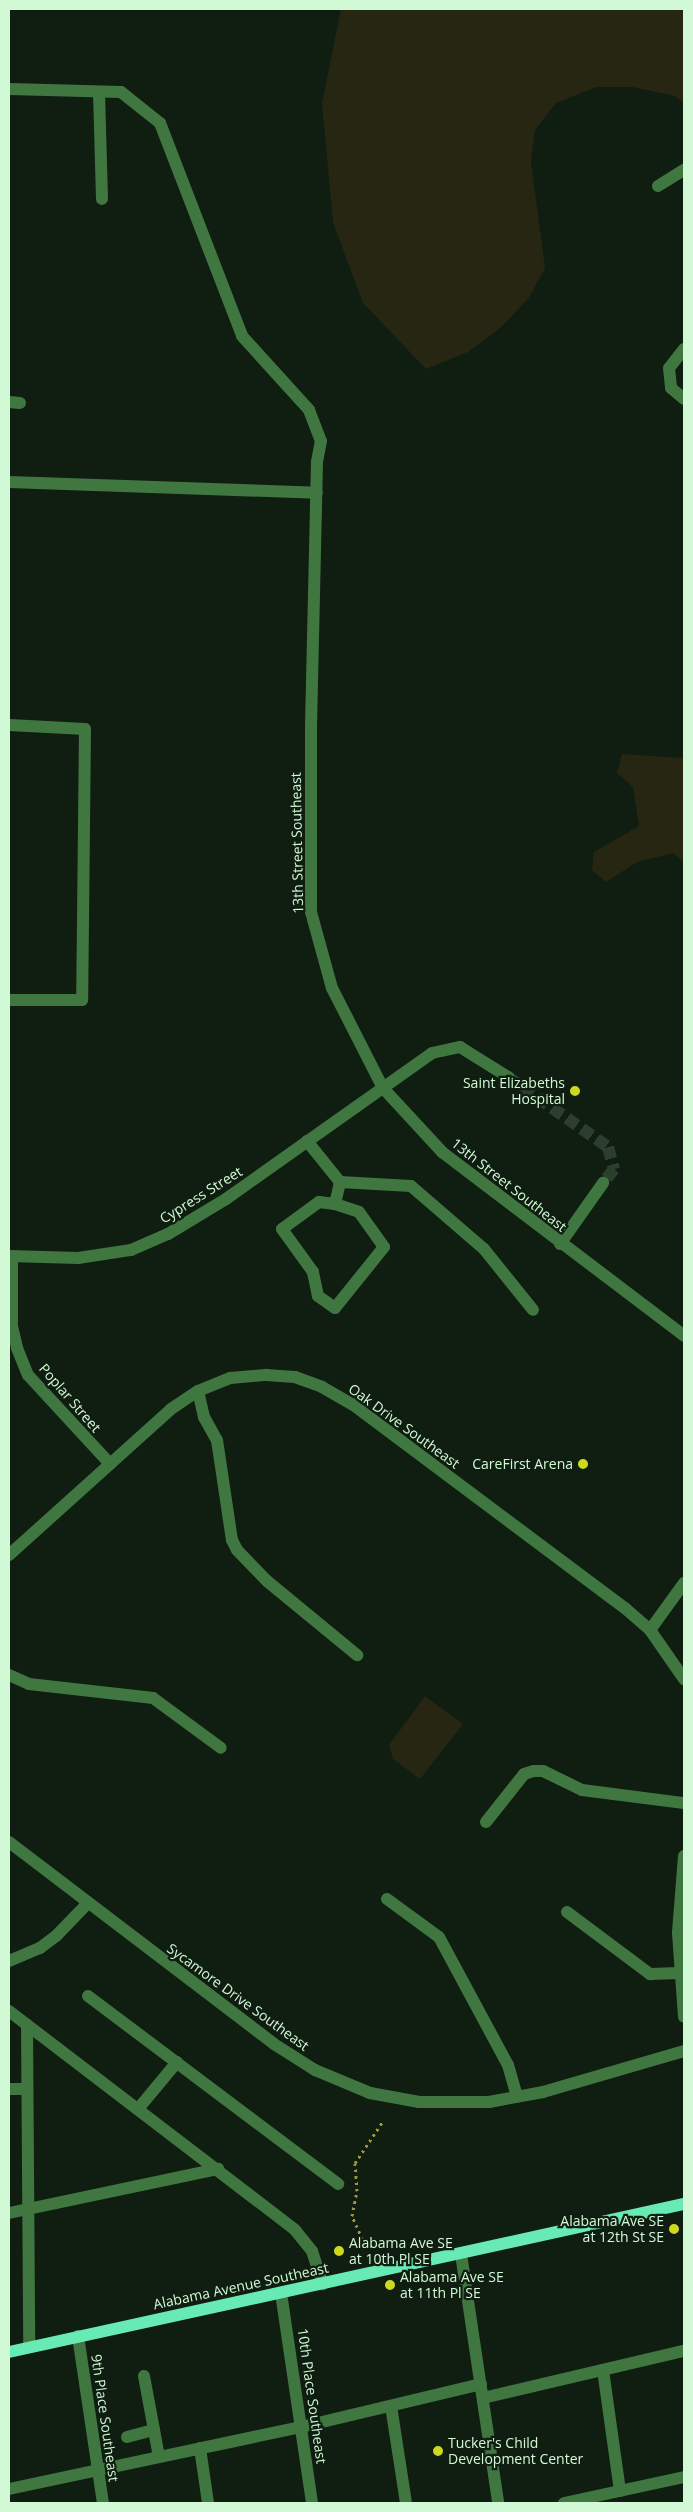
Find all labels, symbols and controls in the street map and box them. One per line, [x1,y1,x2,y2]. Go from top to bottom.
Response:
street label: 13th Street Southeast [287,772,307,914]
place label: Saint Elizabeths Hospital [463,1075,565,1108]
marker: Saint Elizabeths Hospital [569,1085,581,1097]
street label: 13th Street Southeast [448,1135,570,1235]
street label: Cypress Street [157,1163,245,1227]
street label: Poplar Street [36,1360,104,1436]
street label: Oak Drive Southeast [345,1380,463,1472]
place label: CareFirst Arena [472,1456,573,1472]
marker: CareFirst Arena [577,1458,589,1470]
street label: Sycamore Drive Southeast [164,1940,312,2054]
place label: Alabama Ave SE at 12th St SE [560,2213,664,2246]
marker: Alabama Ave SE at 12th St SE [668,2223,680,2235]
place label: Alabama Ave SE at 10th Pl SE [349,2235,453,2268]
marker: Alabama Ave SE at 10th Pl SE [333,2245,345,2257]
street label: Alabama Avenue Southeast [152,2259,330,2313]
place label: Alabama Ave SE at 11th Pl SE [400,2269,504,2302]
marker: Alabama Ave SE at 11th Pl SE [384,2279,396,2291]
street label: 10th Place Southeast [294,2327,330,2465]
street label: 9th Place Southeast [88,2353,122,2483]
place label: Tucker's Child Development Center [448,2435,583,2468]
marker: Tucker's Child Development Center [432,2445,444,2457]

